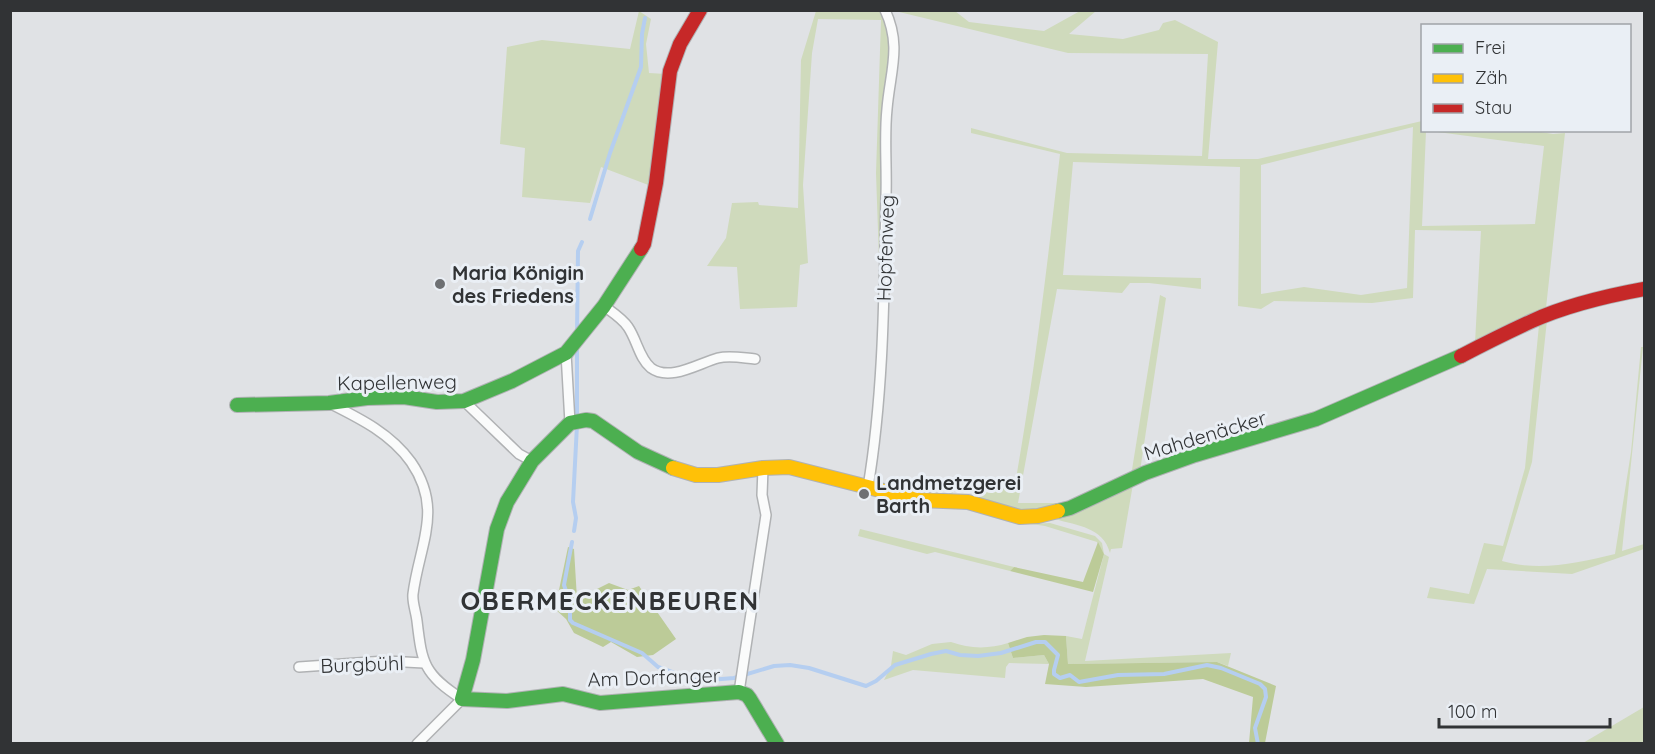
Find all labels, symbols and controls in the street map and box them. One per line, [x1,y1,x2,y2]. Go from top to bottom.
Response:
legend [1421,24,1631,132]
text: Frei [1475,36,1506,59]
text: Zäh [1475,66,1508,89]
text: Stau [1475,96,1512,119]
street label: Hopfenweg [871,194,899,302]
place label: Maria Königin des Friedens [452,260,584,308]
marker: Maria Königin des Friedens [433,277,447,291]
street label: Kapellenweg [337,368,457,396]
street label: Mahdenäcker [1141,404,1270,465]
place label: Landmetzgerei Barth [876,470,1021,518]
marker: Landmetzgerei Barth [857,487,871,501]
district label: OBERMECKENBEUREN [460,584,760,617]
street label: Burgbühl [320,650,404,678]
street label: Am Dorfanger [587,662,721,692]
scale bar [1439,691,1610,729]
text: 100 m [1448,700,1497,723]

